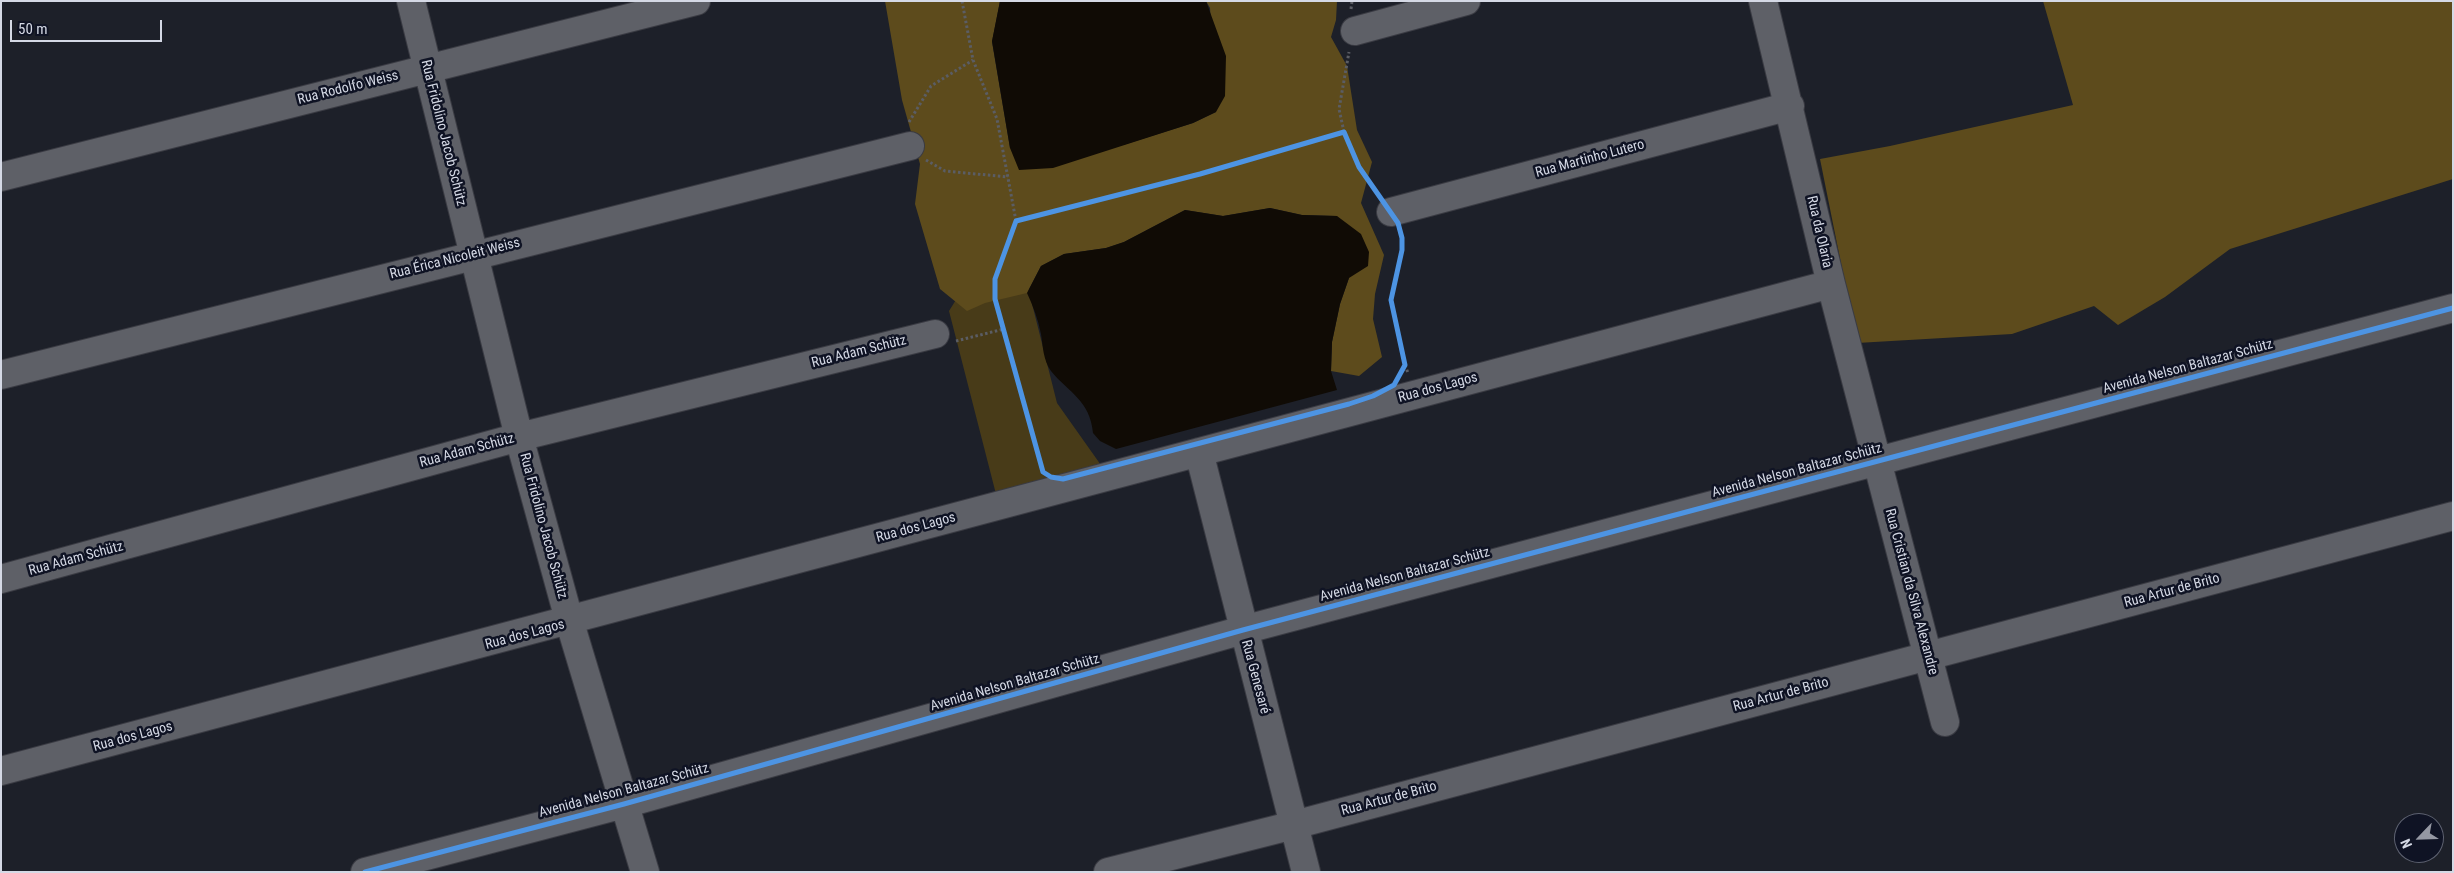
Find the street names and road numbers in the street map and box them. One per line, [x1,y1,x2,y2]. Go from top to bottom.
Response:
street label: Rua Fridolino Jacob Schütz [417,58,469,208]
street label: Rua Rodolfo Weiss [296,67,400,109]
street label: Rua Martinho Lutero [1534,136,1646,182]
street label: Rua da Olaria [1803,194,1835,270]
street label: Rua Érica Nicoleit Weiss [388,235,522,283]
street label: Rua Adam Schütz [810,332,908,372]
street label: Avenida Nelson Baltazar Schütz [2101,336,2275,398]
street label: Rua dos Lagos [1397,369,1479,407]
street label: Rua Adam Schütz [418,430,516,472]
street label: Avenida Nelson Baltazar Schütz [1710,440,1884,502]
street label: Rua Fridolino Jacob Schütz [515,451,571,601]
street label: Rua Cristian da Silva Alexandre [1881,507,1941,677]
street label: Rua dos Lagos [875,509,957,547]
street label: Rua Adam Schütz [27,538,125,580]
street label: Avenida Nelson Baltazar Schütz [1318,544,1492,606]
street label: Rua Artur de Brito [2122,570,2222,612]
street label: Rua dos Lagos [484,616,566,654]
street label: Rua Genesaré [1237,638,1273,716]
street label: Avenida Nelson Baltazar Schütz [928,651,1102,715]
street label: Rua Artur de Brito [1731,674,1831,716]
street label: Rua dos Lagos [92,718,174,756]
street label: Avenida Nelson Baltazar Schütz [537,760,711,822]
street label: Rua Artur de Brito [1339,778,1439,820]

